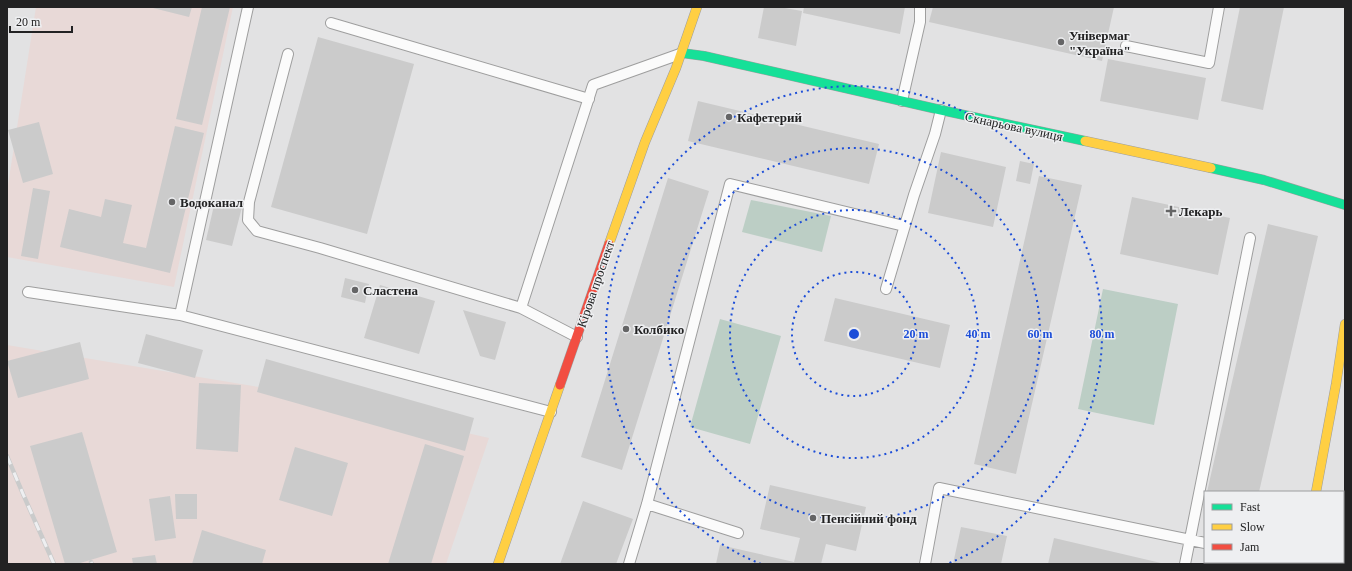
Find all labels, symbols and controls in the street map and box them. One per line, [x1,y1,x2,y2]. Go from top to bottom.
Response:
scale bar [10,8,72,34]
text: 20 m [16,15,41,29]
place label: Універмаг "Україна" [1069,28,1131,58]
marker: Універмаг "Україна" [1056,37,1066,47]
street label: Скнарьова вулиця [964,109,1064,144]
place label: Кафетерий [737,110,802,125]
marker: Кафетерий [724,112,734,122]
place label: Водоканал [180,195,243,210]
marker: Водоканал [167,197,177,207]
place label: Лекарь [1179,204,1222,219]
marker: Лекарь [1166,206,1176,216]
street label: Кірова проспект [574,238,617,330]
place label: Сластена [363,283,419,298]
marker: Сластена [350,285,360,295]
place label: Колбико [634,322,684,337]
marker: Колбико [621,324,631,334]
centre of rings [847,327,861,341]
text: 20 m [904,327,929,341]
text: 40 m [966,327,991,341]
text: 60 m [1028,327,1053,341]
text: 80 m [1090,327,1115,341]
legend [1204,491,1344,563]
text: Fast [1240,500,1261,514]
place label: Пенсійний фонд [821,511,917,526]
marker: Пенсійний фонд [808,513,818,523]
text: Slow [1240,520,1265,534]
text: Jam [1240,540,1260,554]

